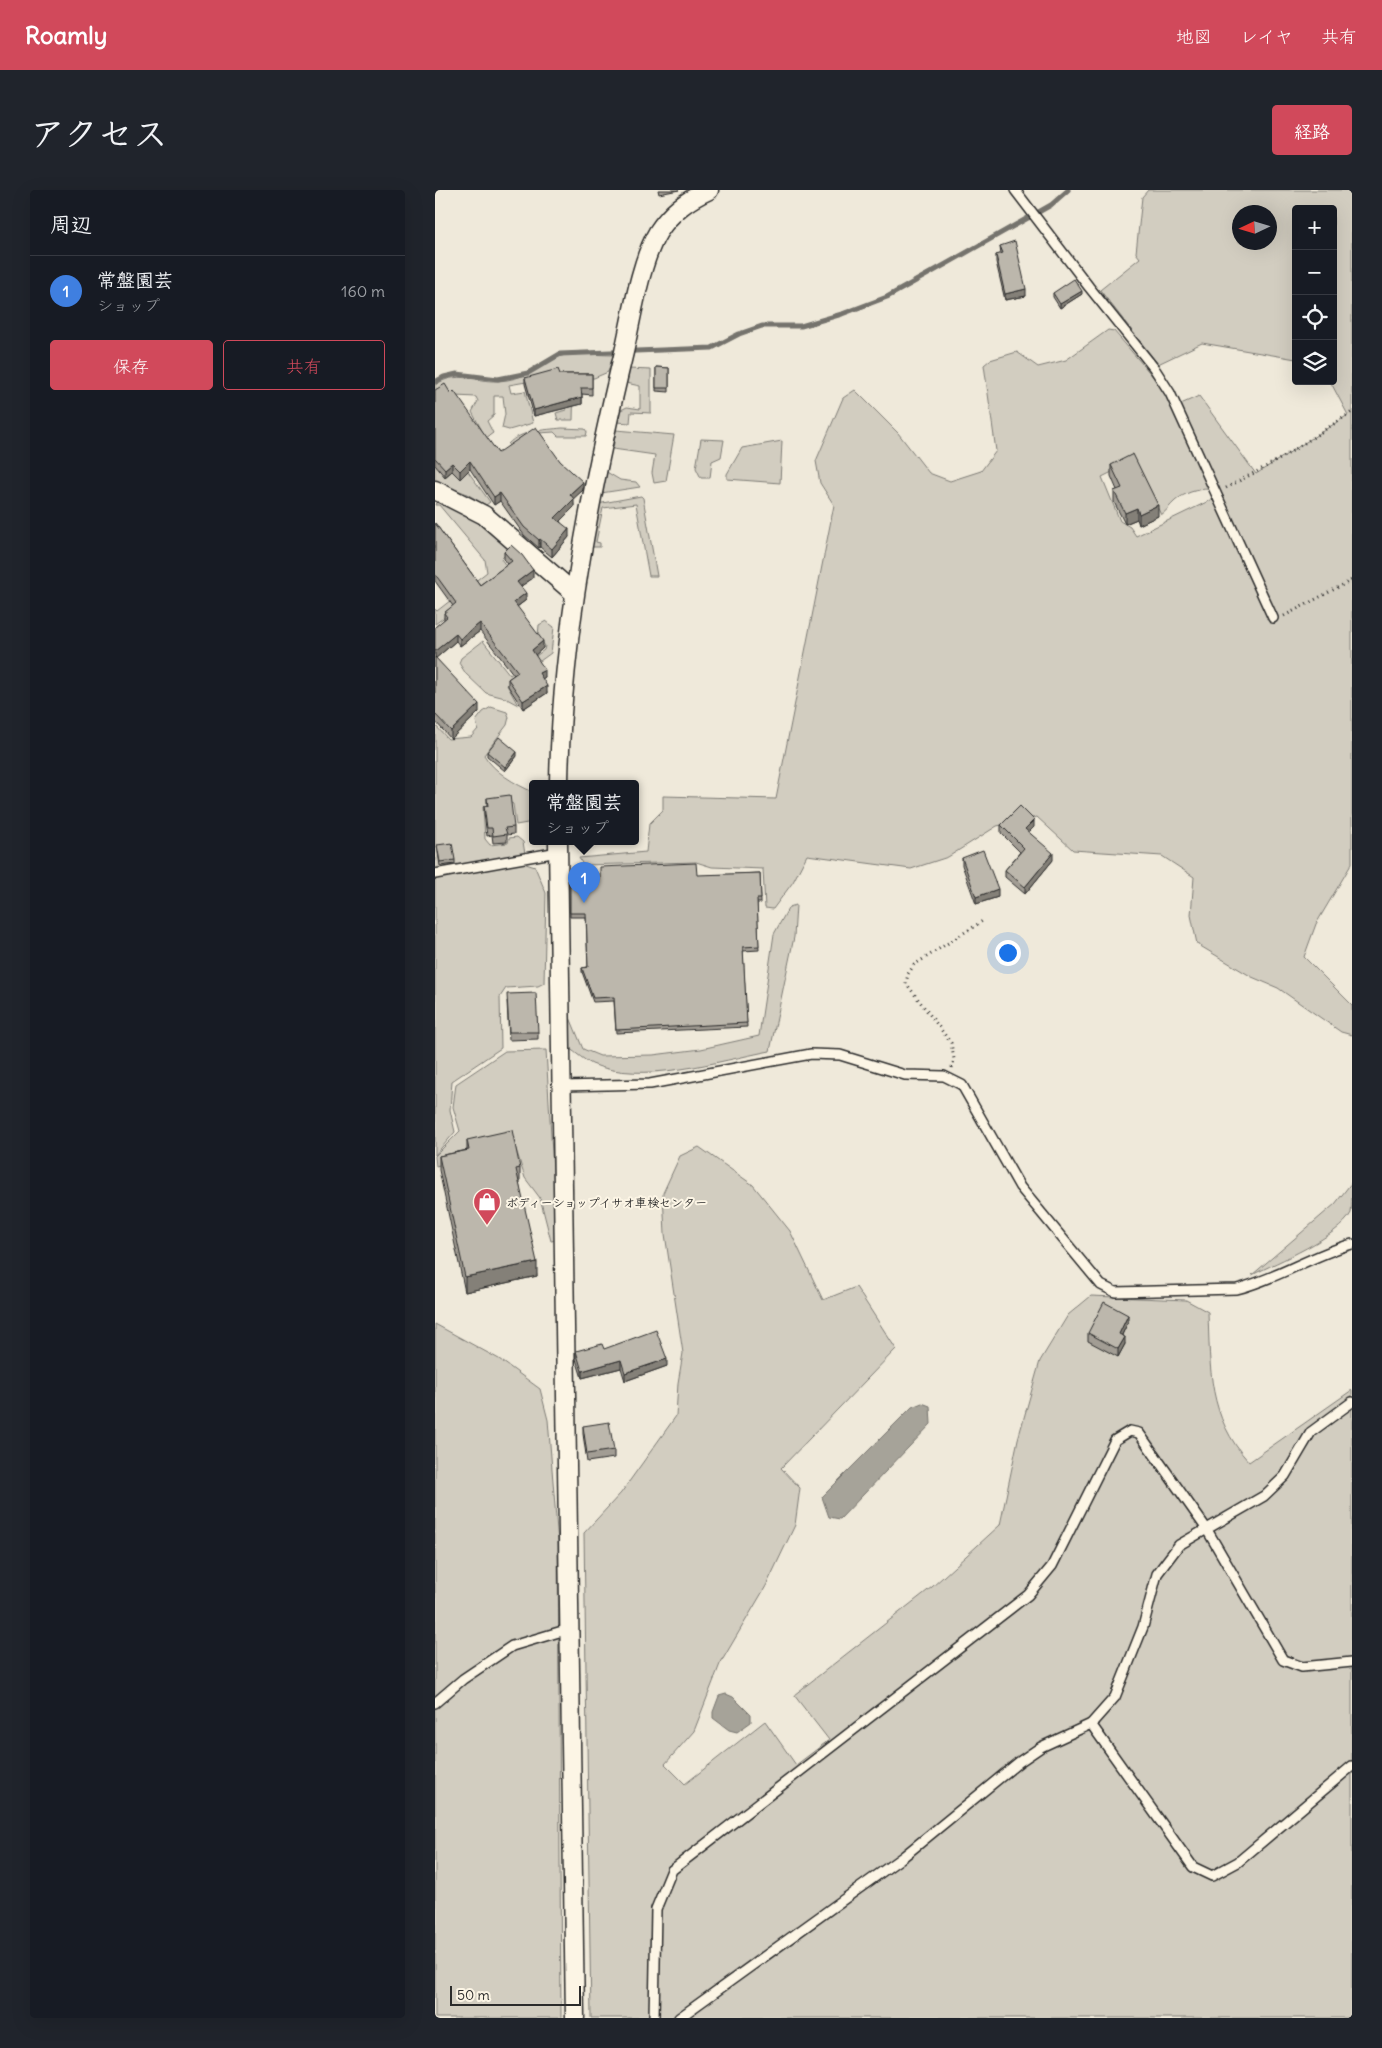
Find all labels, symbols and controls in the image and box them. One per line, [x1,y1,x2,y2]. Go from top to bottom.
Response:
text: Roamly [25,20,107,50]
text: 地図 [1176,25,1212,48]
text: レイヤ [1240,25,1293,48]
text: 共有 [1321,25,1357,48]
button: 経路 [1272,105,1352,155]
text: アクセス [30,111,168,155]
north arrow [1232,205,1277,250]
map controls [1292,205,1337,385]
button: + [1292,205,1337,250]
text: 周辺 [50,211,92,238]
button: − [1292,250,1337,295]
text: 常盤園芸 [97,268,173,292]
text: 1 [63,281,69,301]
text: 160 m [341,281,385,301]
text: ショップ [97,295,160,315]
button: locate [1292,295,1337,340]
button: 保存 [50,340,213,390]
button: 共有 [223,340,385,390]
button: layers [1292,340,1337,385]
popup [529,780,639,845]
text: 常盤園芸 [546,790,622,814]
text: ショップ [546,817,609,837]
pin: 1 [568,862,600,903]
your location [995,940,1021,966]
shop icon: ボディーショップイサオ車検センター [472,1187,502,1226]
place label: ボディーショップイサオ車検センター [506,1195,707,1210]
scale bar [450,1983,581,2006]
text: 50 m [457,1986,490,2004]

